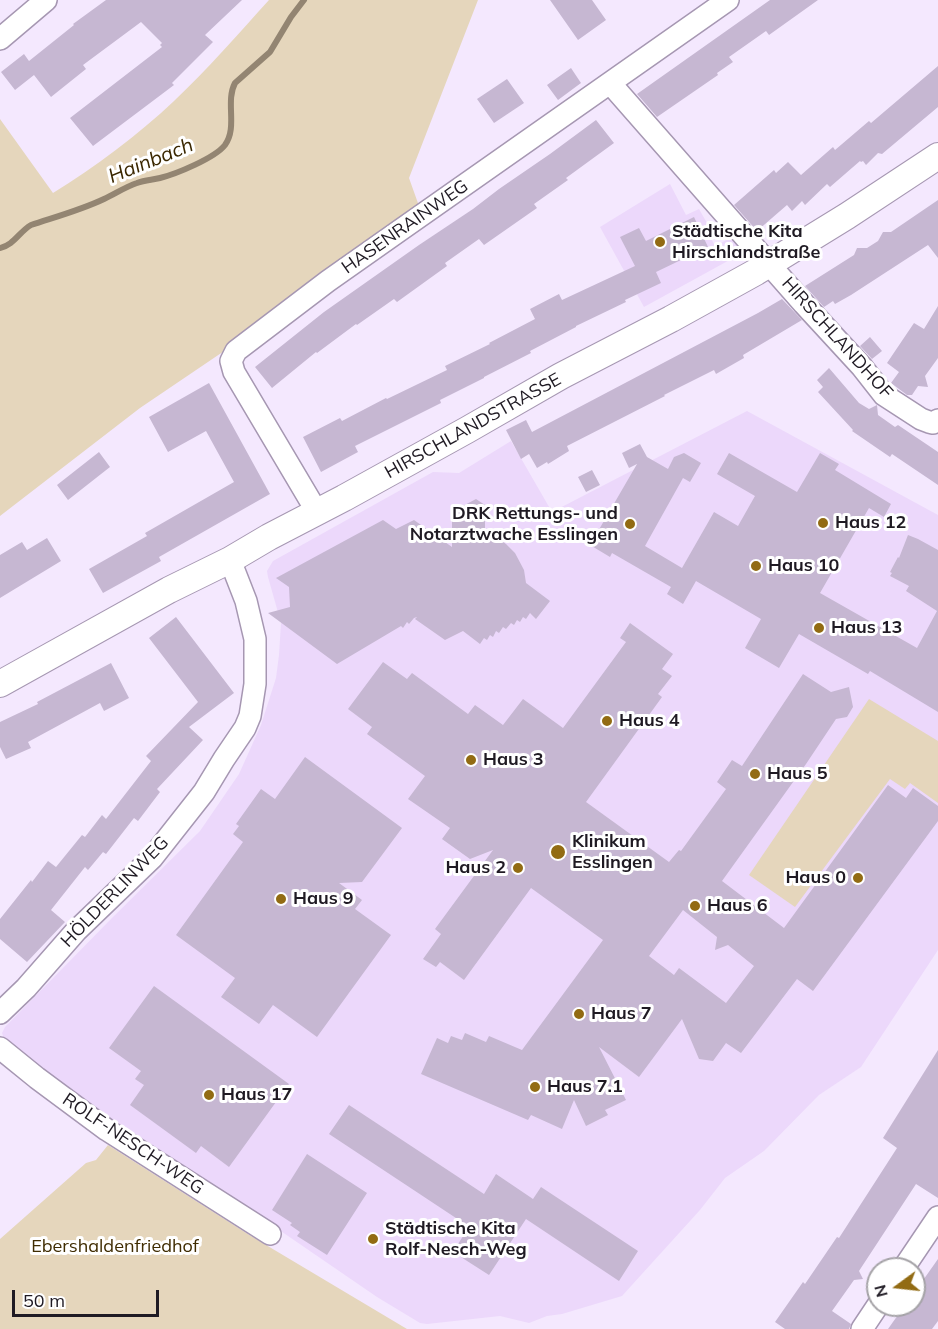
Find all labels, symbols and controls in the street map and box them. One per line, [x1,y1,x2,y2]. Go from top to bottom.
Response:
water label: Hainbach [105,133,197,189]
street label: HASENRAINWEG [338,175,472,279]
place label: Städtische Kita Hirschlandstraße [672,221,820,264]
marker: Städtische Kita Hirschlandstraße [653,235,667,249]
street label: HIRSCHLANDHOF [777,273,897,403]
street label: HIRSCHLANDSTRASSE [381,369,565,483]
place label: DRK Rettungs- und Notarztwache Esslingen [410,503,618,546]
place label: Haus 12 [835,512,906,534]
marker: Haus 12 [816,516,830,530]
marker: DRK Rettungs- und Notarztwache Esslingen [623,517,637,531]
place label: Haus 10 [768,555,839,577]
marker: Haus 10 [749,559,763,573]
place label: Haus 13 [831,617,902,639]
marker: Haus 13 [812,621,826,635]
place label: Haus 4 [619,710,680,732]
marker: Haus 4 [600,714,614,728]
place label: Haus 3 [483,749,544,771]
marker: Haus 3 [464,753,478,767]
place label: Haus 5 [767,763,828,785]
marker: Haus 5 [748,767,762,781]
place label: Klinikum Esslingen [572,831,653,874]
street label: HÖLDERLINWEG [57,832,173,952]
marker: Klinikum Esslingen [549,843,567,861]
place label: Haus 2 [445,857,506,879]
marker: Haus 2 [511,861,525,875]
place label: Haus 0 [785,867,846,889]
marker: Haus 0 [851,871,865,885]
place label: Haus 9 [293,888,354,910]
marker: Haus 9 [274,892,288,906]
place label: Haus 6 [707,895,768,917]
marker: Haus 6 [688,899,702,913]
place label: Haus 7 [591,1003,652,1025]
marker: Haus 7 [572,1007,586,1021]
place label: Haus 7.1 [547,1076,623,1098]
marker: Haus 7.1 [528,1080,542,1094]
place label: Haus 17 [221,1084,292,1106]
marker: Haus 17 [202,1088,216,1102]
street label: ROLF-NESCH-WEG [58,1089,208,1199]
place label: Städtische Kita Rolf-Nesch-Weg [385,1218,527,1260]
marker: Städtische Kita Rolf-Nesch-Weg [366,1232,380,1246]
park label: Ebershaldenfriedhof [31,1236,199,1258]
north arrow [866,1257,926,1317]
scale bar [15,1278,162,1316]
text: N [869,1283,892,1300]
text: 50 m [23,1289,65,1312]

